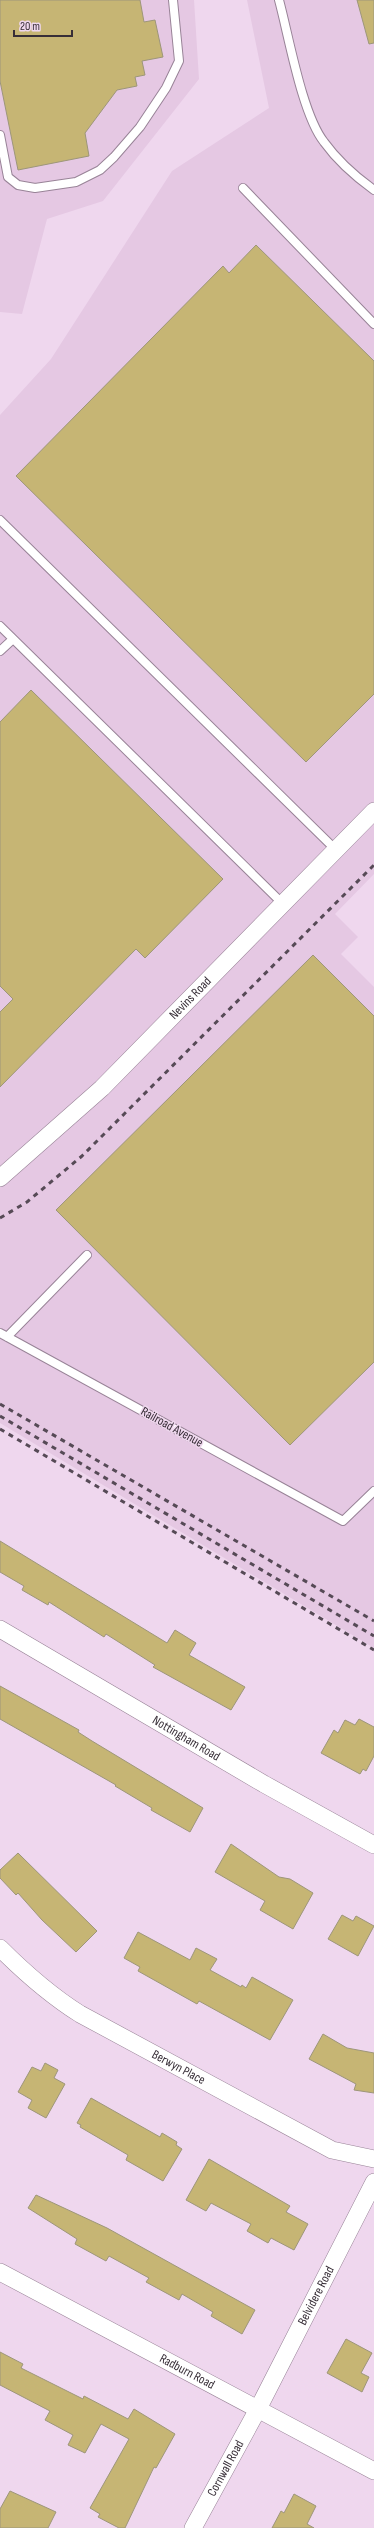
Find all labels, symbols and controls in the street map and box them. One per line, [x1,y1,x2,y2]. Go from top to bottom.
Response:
scale bar [14,12,72,38]
text: 20 m [20,19,40,34]
street label: Nevins Road [166,974,215,1023]
street label: Railroad Avenue [138,1403,206,1451]
street label: Nottingham Road [150,1712,223,1764]
street label: Berwyn Place [149,2046,208,2088]
street label: Belvidere Road [294,2263,338,2328]
street label: Radburn Road [157,2350,217,2393]
street label: Cornwall Road [204,2437,247,2499]

